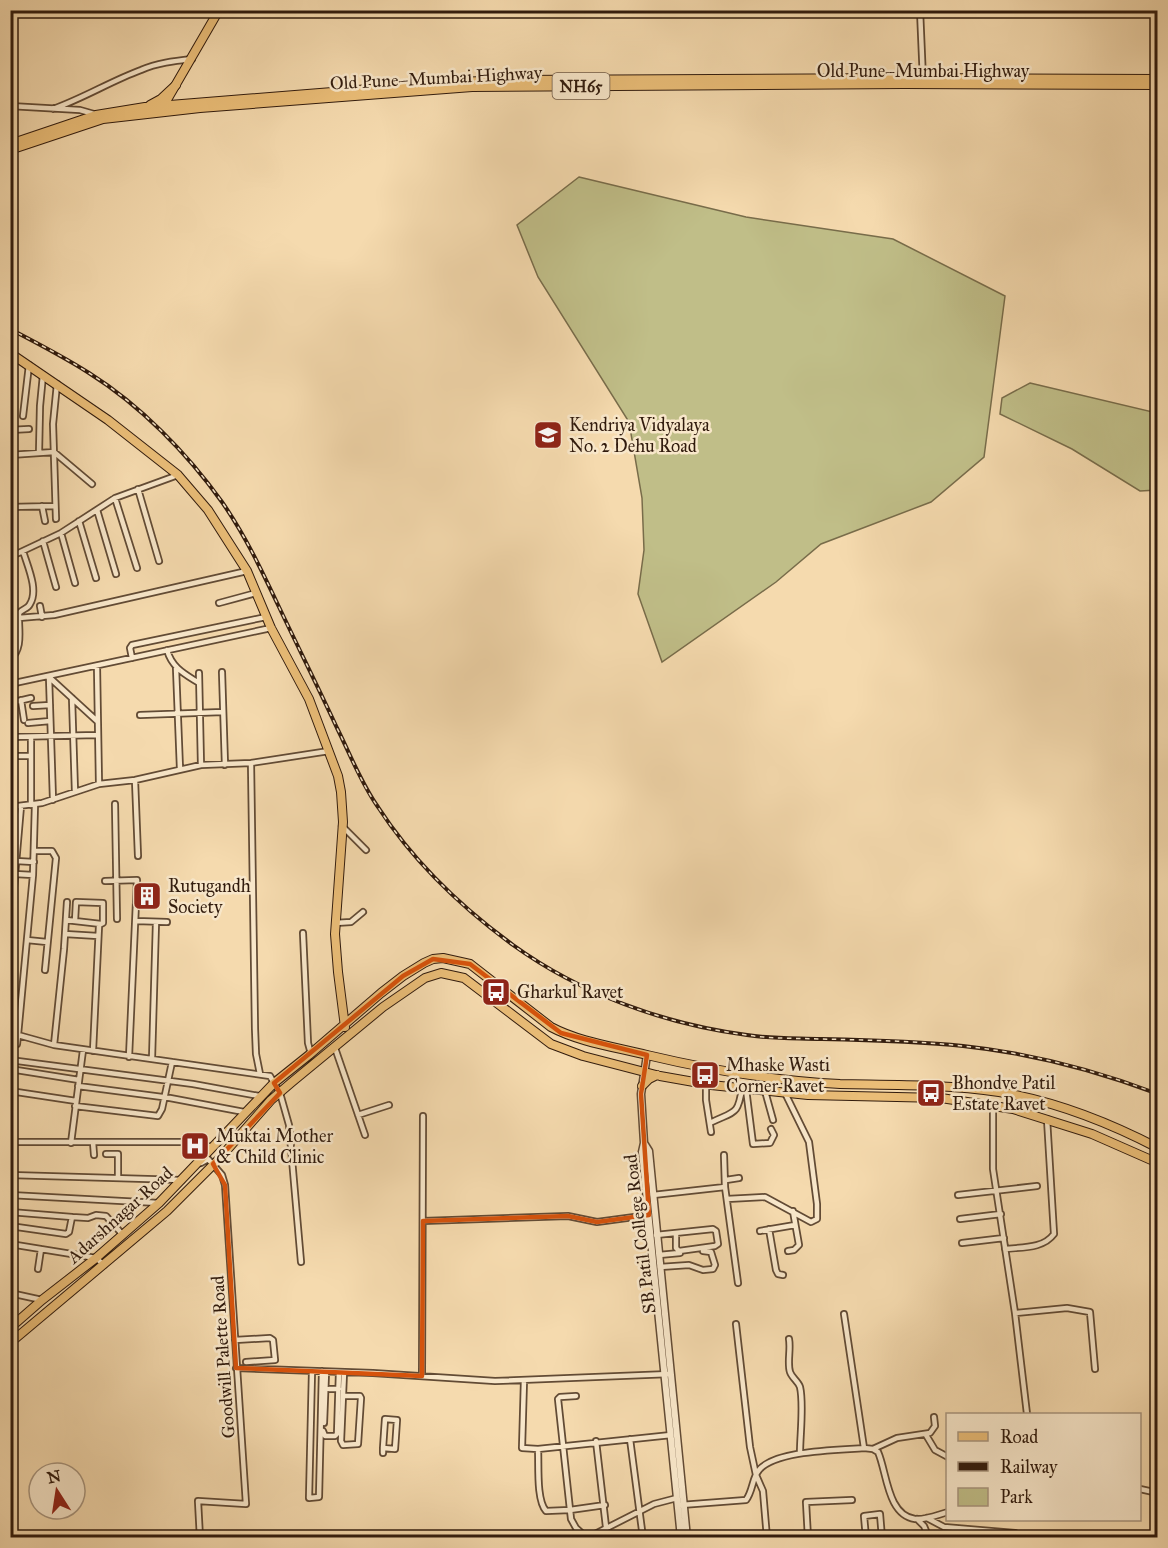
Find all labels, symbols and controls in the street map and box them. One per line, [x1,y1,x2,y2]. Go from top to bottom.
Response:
street label: Old Pune–Mumbai Highway [817,60,1030,83]
street label: Old Pune–Mumbai Highway [329,61,543,96]
road number: NH65 [552,73,610,99]
place label: Kendriya Vidyalaya No. 2 Dehu Road [569,414,710,457]
school or university icon: Kendriya Vidyalaya No. 2 Dehu Road [532,419,564,451]
place label: Rutugandh Society [168,875,251,918]
building icon: Rutugandh Society [131,880,163,912]
bus stop icon: Gharkul Ravet [480,976,512,1008]
place label: Gharkul Ravet [517,981,624,1003]
place label: Mhaske Wasti Corner Ravet [726,1054,830,1097]
bus stop icon: Mhaske Wasti Corner Ravet [689,1059,721,1091]
place label: Bhondve Patil Estate Ravet [952,1072,1055,1115]
bus stop icon: Bhondve Patil Estate Ravet [915,1077,947,1109]
place label: Muktai Mother & Child Clinic [216,1125,333,1168]
hospital icon: Muktai Mother & Child Clinic [179,1130,211,1162]
street label: SB Patil College Road [619,1153,662,1315]
street label: Adarshnagar Road [62,1162,178,1270]
street label: Goodwill Palette Road [206,1275,240,1439]
legend [946,1413,1141,1521]
text: Road [1000,1426,1038,1448]
text: Railway [1000,1456,1058,1478]
north arrow [27,1461,87,1521]
text: N [45,1466,63,1488]
text: Park [1000,1486,1033,1508]

